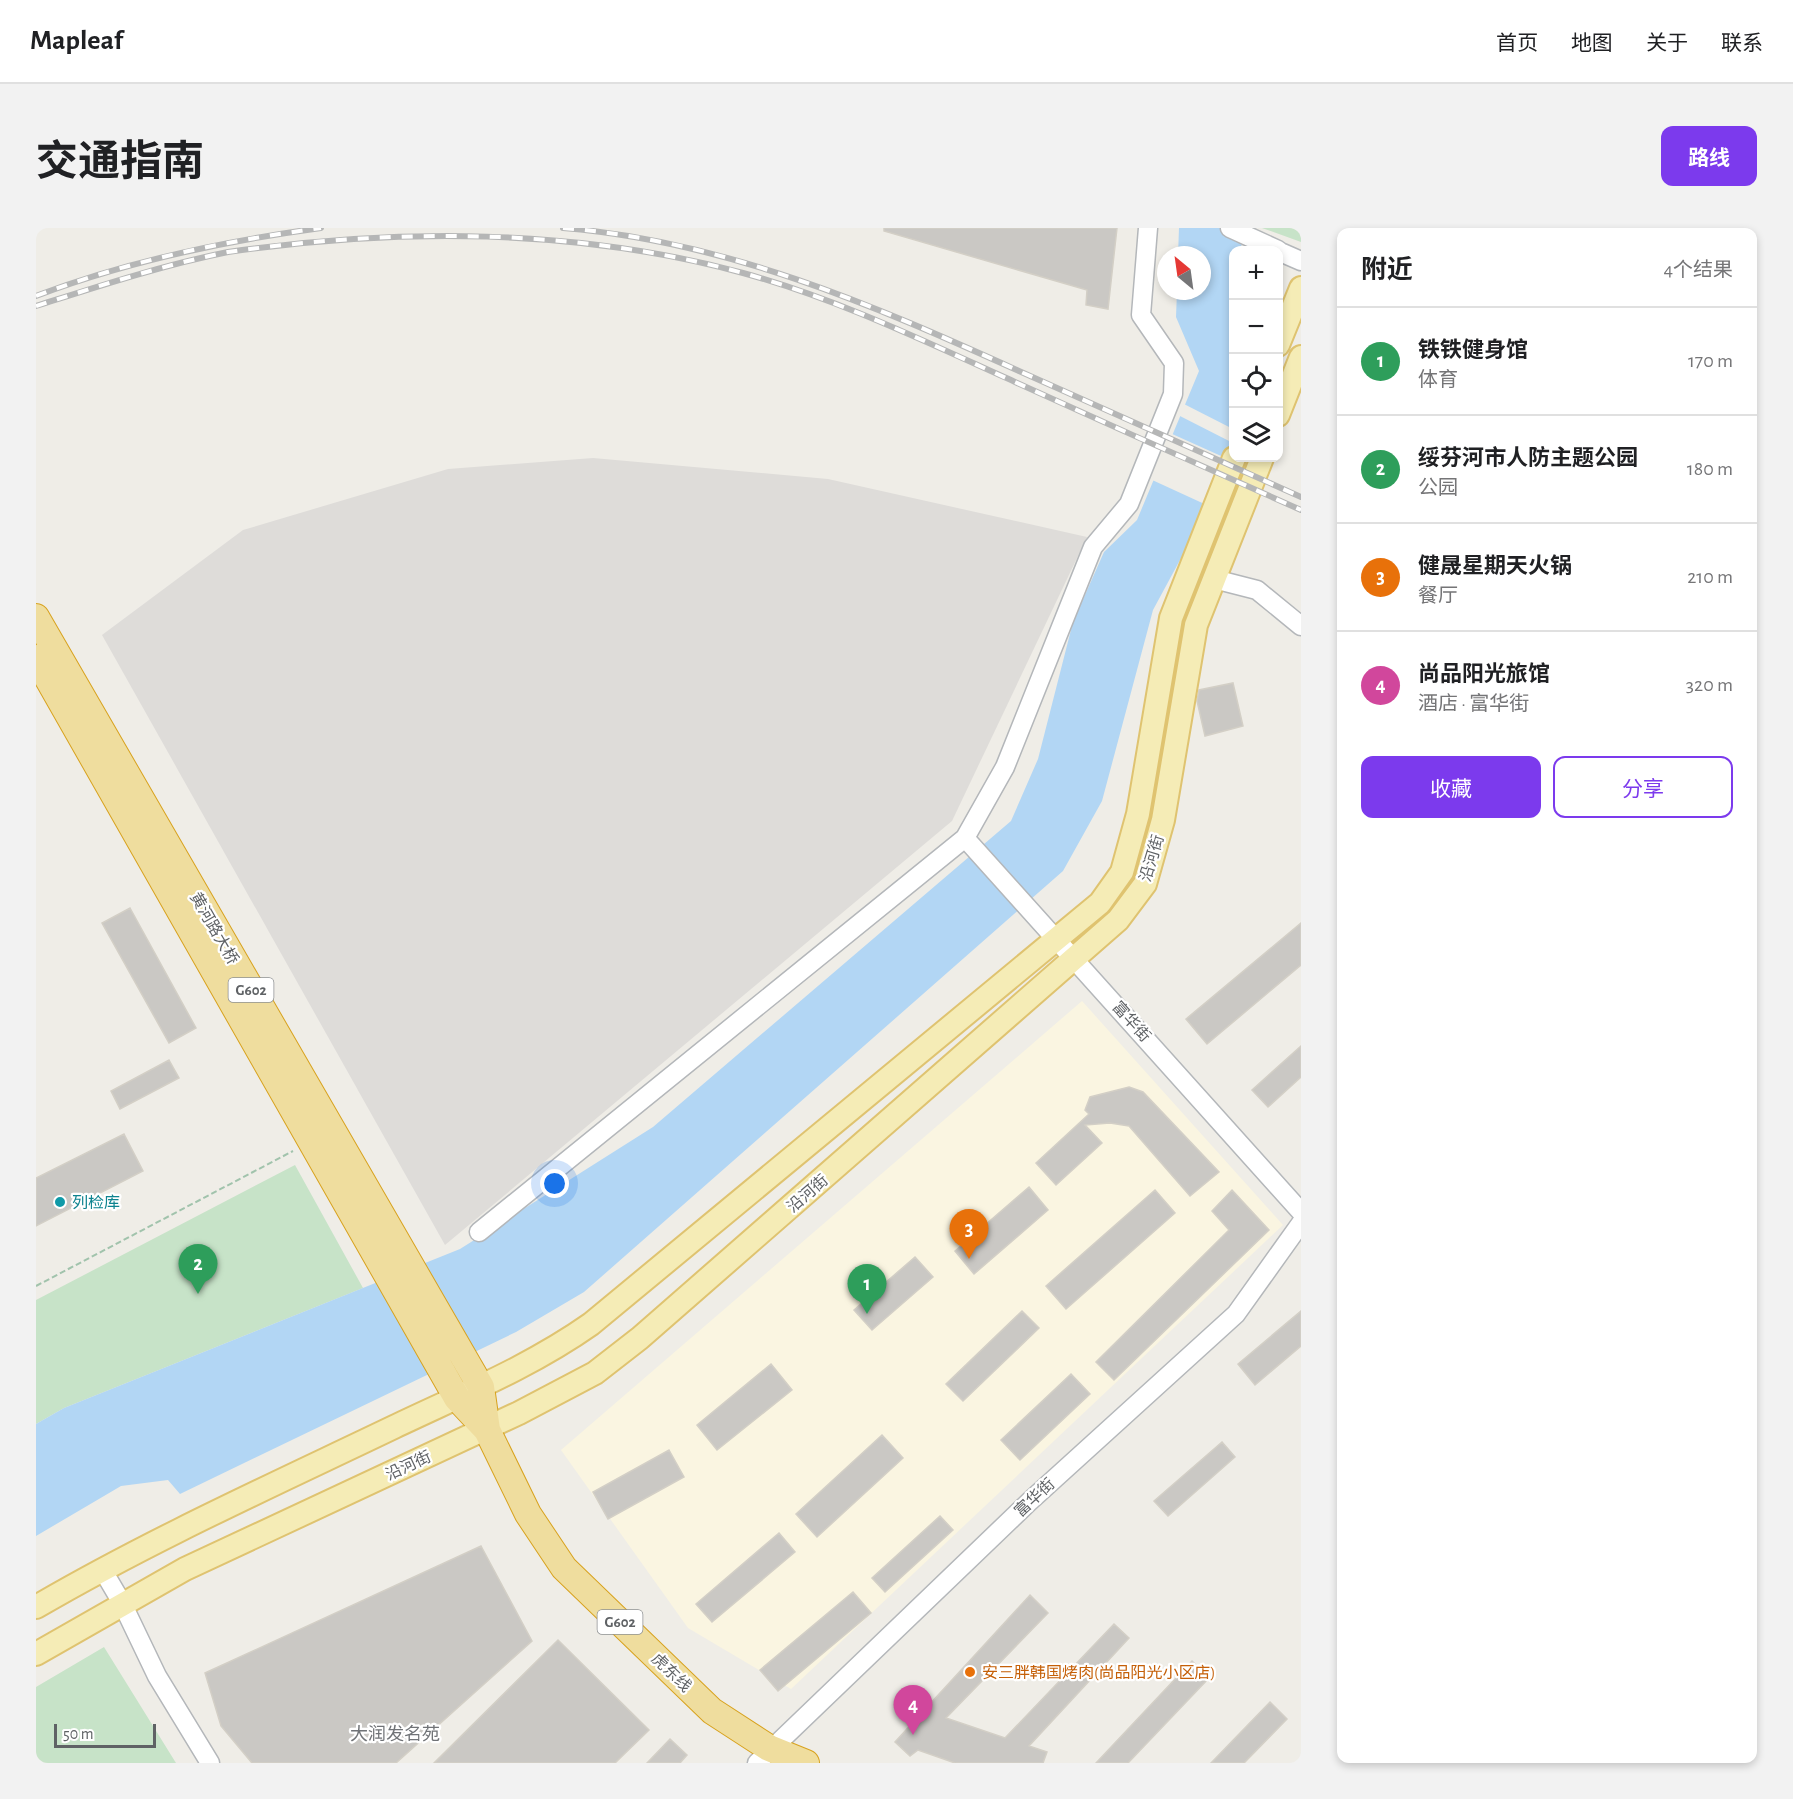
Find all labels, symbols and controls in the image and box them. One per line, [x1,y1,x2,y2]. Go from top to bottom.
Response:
text: Mapleaf [30,27,123,55]
text: 首页 [1496,33,1538,54]
text: 地图 [1571,33,1613,54]
text: 关于 [1646,33,1688,54]
text: 联系 [1721,33,1763,54]
button: 路线 [1661,126,1757,186]
text: 交通指南 [36,141,204,183]
north arrow [1157,246,1211,300]
map controls [1229,246,1283,462]
button: + [1229,246,1283,300]
text: 附近 [1361,257,1413,283]
text: 4个结果 [1663,260,1733,280]
button: − [1229,300,1283,354]
text: 铁铁健身馆 [1418,339,1528,361]
text: 1 [1377,351,1384,371]
text: 170 m [1688,351,1733,371]
button: locate [1229,354,1283,408]
text: 体育 [1418,370,1458,390]
button: layers [1229,408,1283,462]
text: 绥芬河市人防主题公园 [1418,447,1638,469]
text: 2 [1376,459,1385,479]
text: 180 m [1687,459,1733,479]
text: 公园 [1418,478,1458,498]
text: 健晟星期天火锅 [1418,555,1572,577]
text: 3 [1376,567,1385,587]
text: 210 m [1687,567,1733,587]
text: 餐厅 [1418,586,1458,606]
text: 尚品阳光旅馆 [1418,663,1550,685]
text: 4 [1375,675,1386,695]
text: 320 m [1686,675,1733,695]
text: 酒店 · 富华街 [1418,694,1529,714]
button: 收藏 [1361,756,1541,818]
button: 分享 [1553,756,1733,818]
street label: 沿河街 [1136,833,1167,884]
street label: 黄河路大桥 [187,889,242,967]
road number: G602 [228,978,274,1002]
street label: 富华街 [1109,998,1154,1045]
your location [540,1169,569,1198]
street label: 沿河街 [784,1171,831,1216]
place label: 列检库 [72,1194,120,1211]
marker: 列检库 [53,1195,67,1209]
pin: 3 [950,1210,988,1259]
pin: 2 [178,1244,218,1294]
pin: 1 [848,1264,886,1314]
street label: 沿河街 [383,1448,434,1483]
street label: 富华街 [1011,1475,1058,1520]
road number: G602 [598,1610,642,1634]
street label: 虎东线 [648,1650,695,1695]
place label: 安三胖韩国烤肉(尚品阳光小区店) [982,1664,1216,1681]
marker: 安三胖韩国烤肉(尚品阳光小区店) [963,1665,977,1679]
pin: 4 [894,1686,932,1735]
scale bar [54,1721,156,1748]
district label: 大润发名苑 [350,1724,440,1744]
text: 50 m [63,1726,94,1742]

